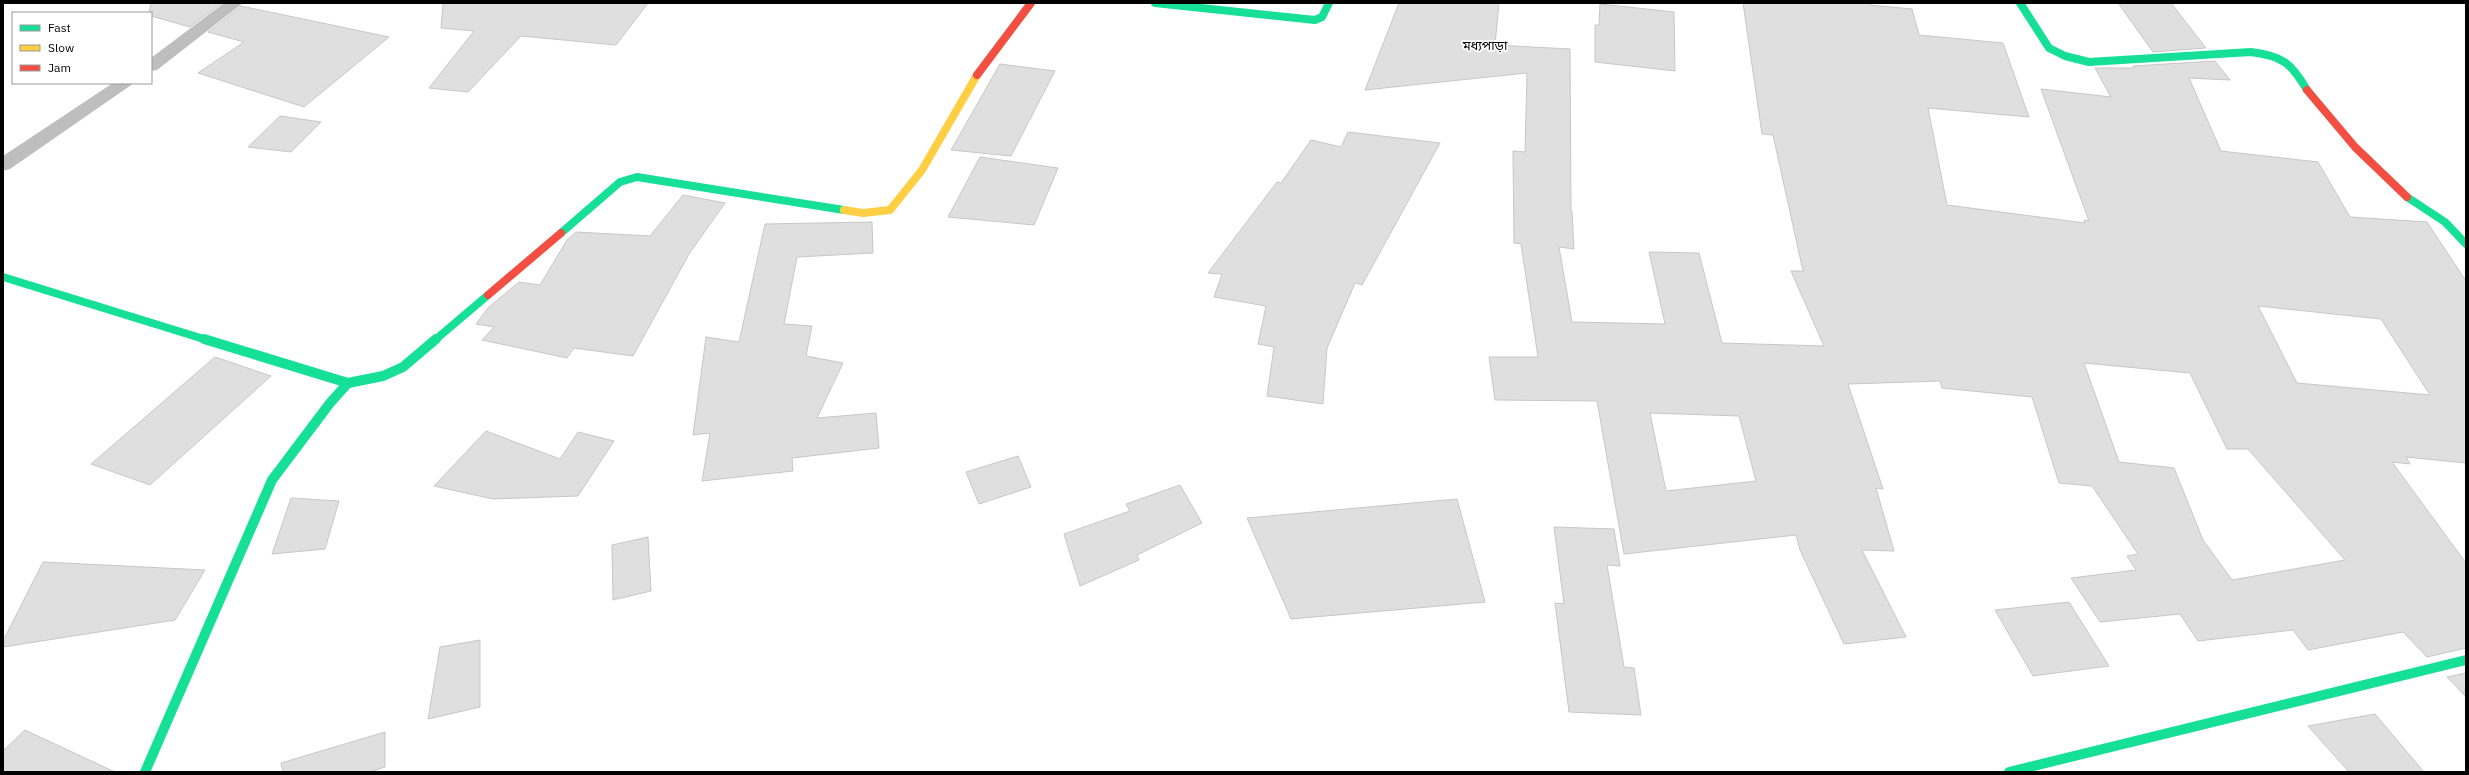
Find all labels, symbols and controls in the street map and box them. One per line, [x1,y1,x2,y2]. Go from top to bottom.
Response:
legend [12,12,152,84]
text: Fast [48,20,71,35]
district label: মধ্যপাড়া [1462,37,1508,54]
text: Slow [48,40,74,55]
text: Jam [48,60,71,75]

